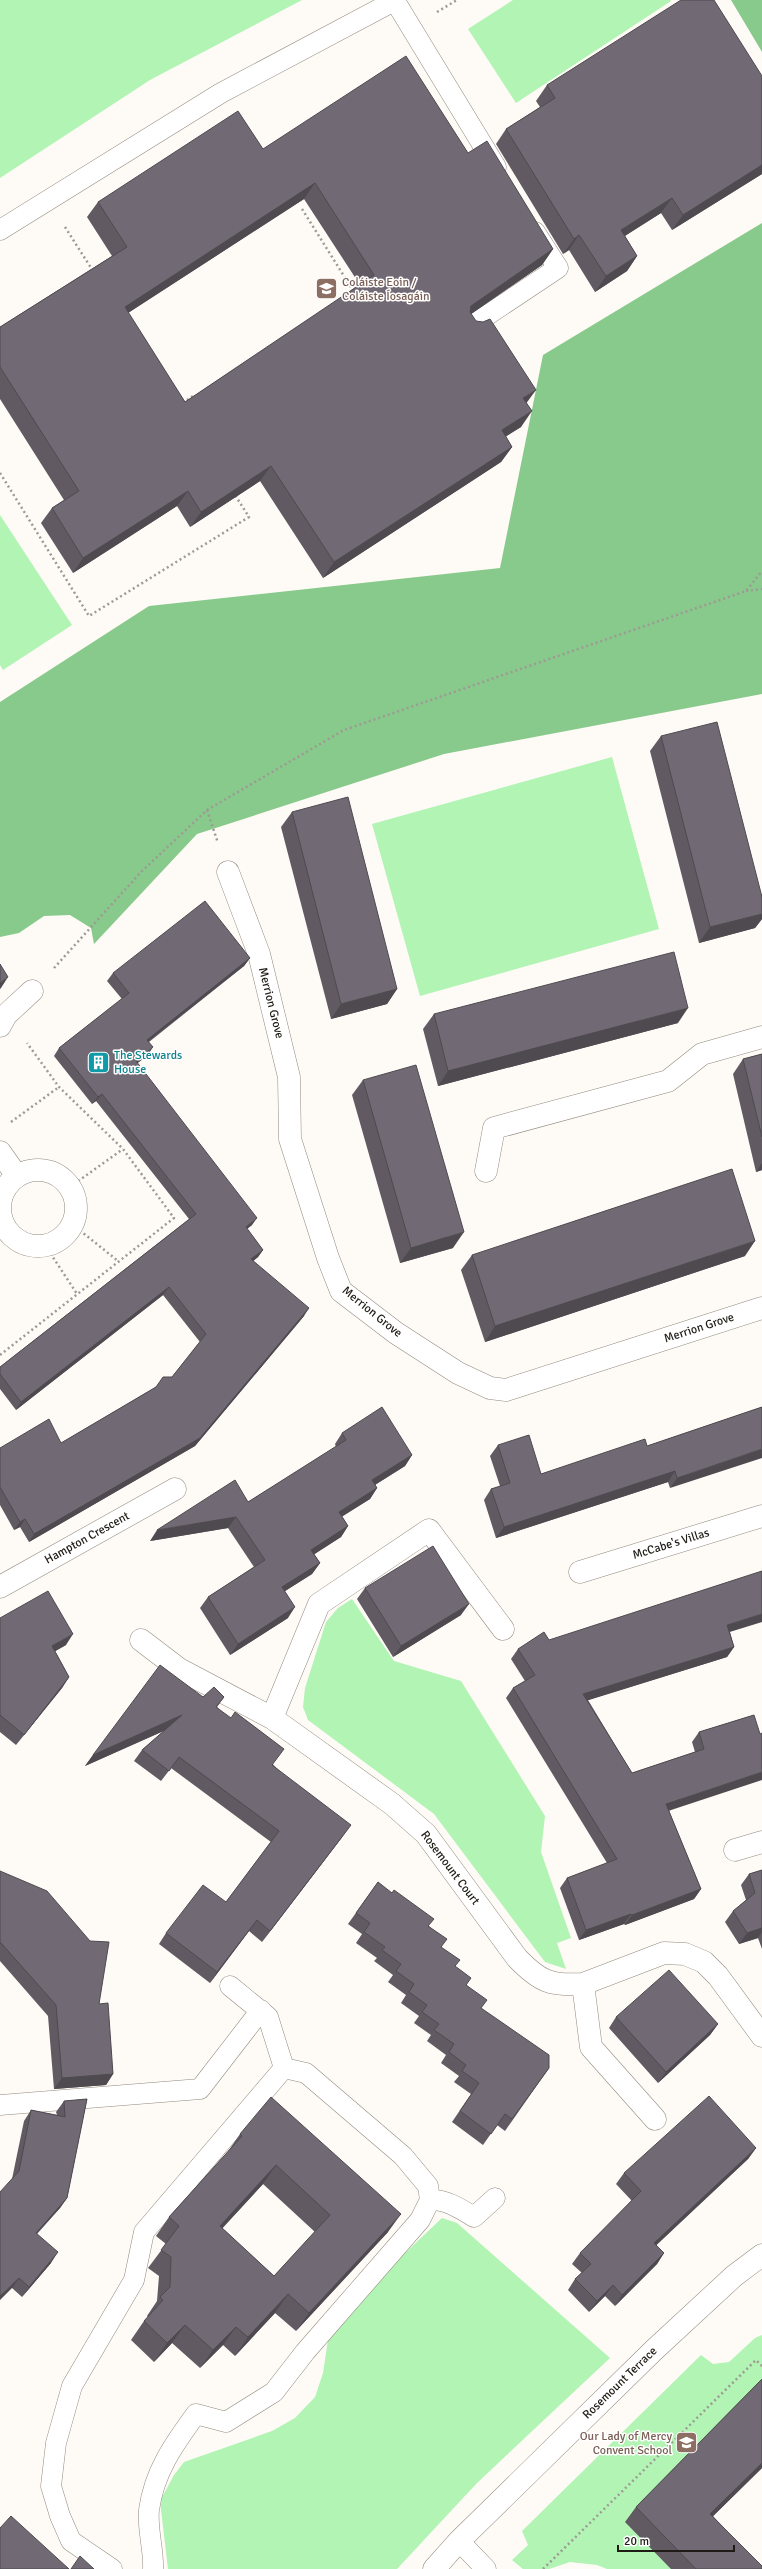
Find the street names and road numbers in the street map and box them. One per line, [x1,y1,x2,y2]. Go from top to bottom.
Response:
street label: Merrion Grove [255,966,287,1040]
street label: Merrion Grove [339,1283,405,1341]
street label: Merrion Grove [662,1310,736,1346]
street label: Hampton Crescent [42,1508,132,1568]
street label: McCabe's Villas [631,1525,711,1563]
street label: Rosemount Court [417,1828,483,1908]
street label: Rosemount Terrace [580,2344,660,2422]

